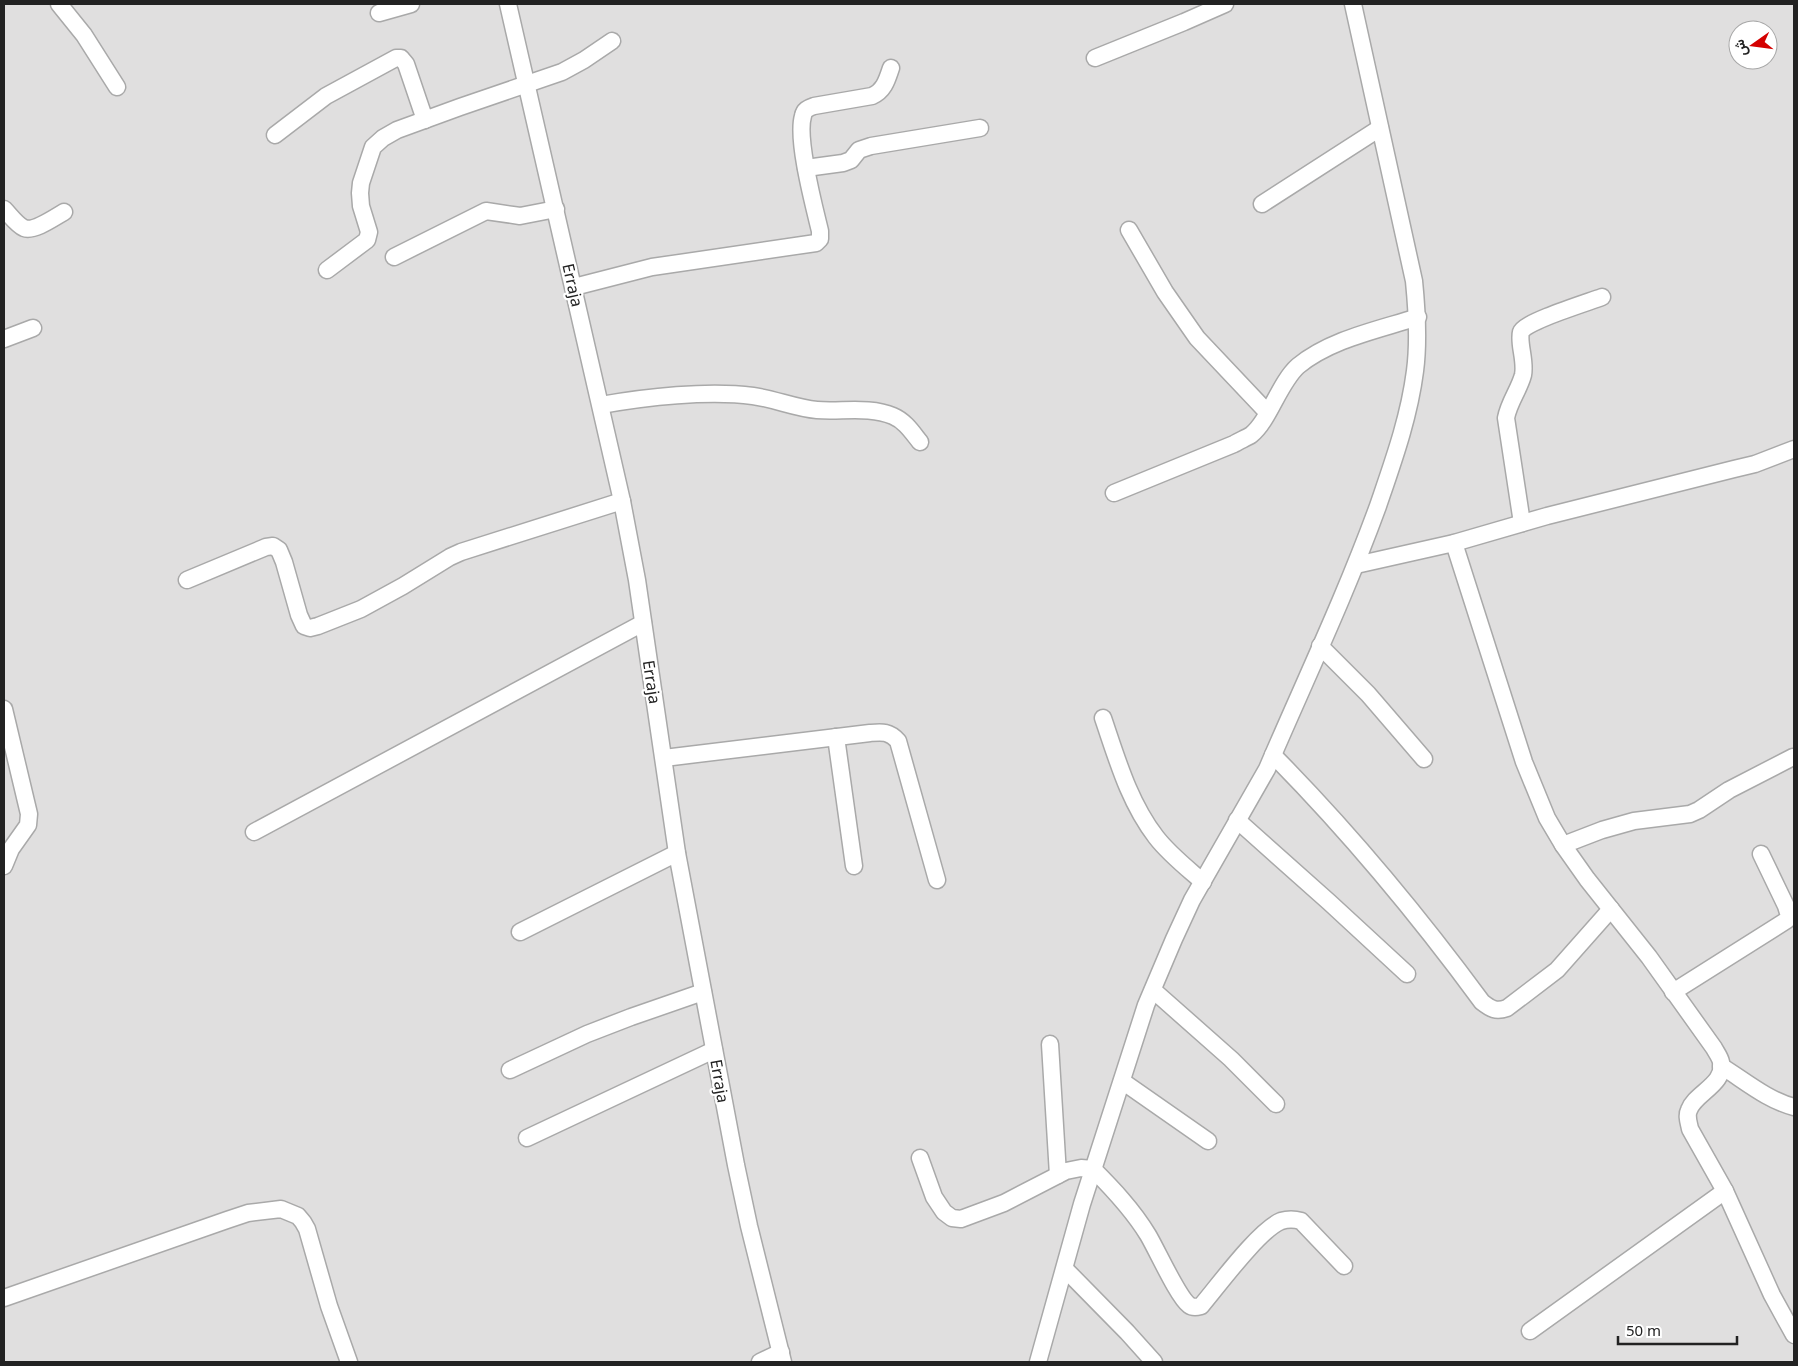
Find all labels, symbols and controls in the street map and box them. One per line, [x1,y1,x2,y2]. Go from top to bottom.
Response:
north arrow [1728,20,1778,70]
text: ش [1729,38,1751,59]
street label: Erraja [557,261,589,309]
street label: Erraja [638,659,666,705]
street label: Erraja [705,1057,735,1105]
scale bar [1618,1314,1737,1346]
text: 50 m [1626,1320,1661,1340]

